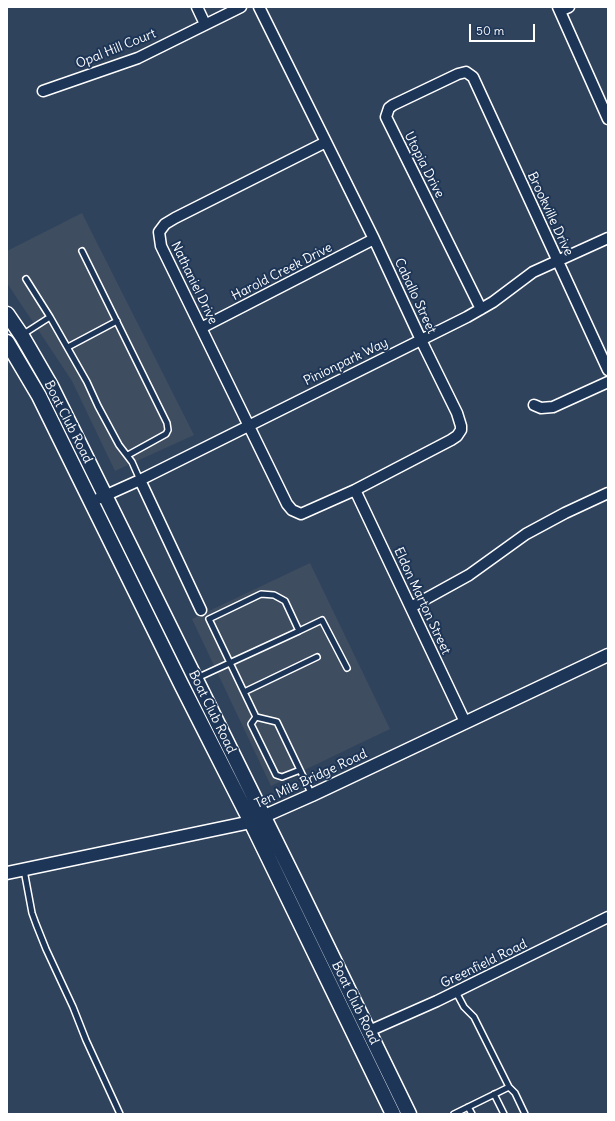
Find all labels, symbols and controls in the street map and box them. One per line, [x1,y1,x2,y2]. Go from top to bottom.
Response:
scale bar [471,16,537,42]
text: 50 m [476,23,504,38]
street label: Opal Hill Court [74,26,158,72]
street label: Utopia Drive [401,129,447,201]
street label: Brookville Drive [524,170,576,258]
street label: Nathaniel Drive [167,239,221,327]
street label: Harold Creek Drive [229,240,335,304]
street label: Caballo Street [391,256,439,336]
street label: Pinionpark Way [301,335,391,389]
street label: Boat Club Road [40,378,96,466]
street label: Eldon Marton Street [390,545,454,657]
street label: Boat Club Road [185,668,239,756]
street label: Ten Mile Bridge Road [252,746,370,812]
street label: Greenfield Road [438,936,530,992]
street label: Boat Club Road [328,959,382,1047]

